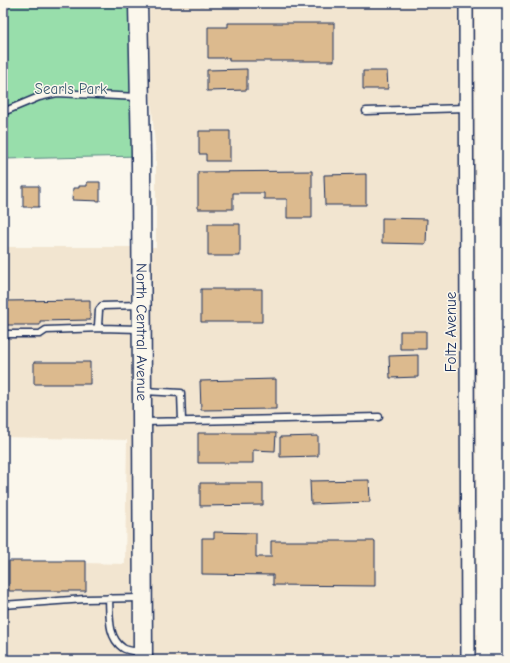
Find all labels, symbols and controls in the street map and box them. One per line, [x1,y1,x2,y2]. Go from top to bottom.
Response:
park label: Searls Park [35,80,108,98]
street label: North Central Avenue [132,263,151,401]
street label: Foltz Avenue [442,291,460,372]

